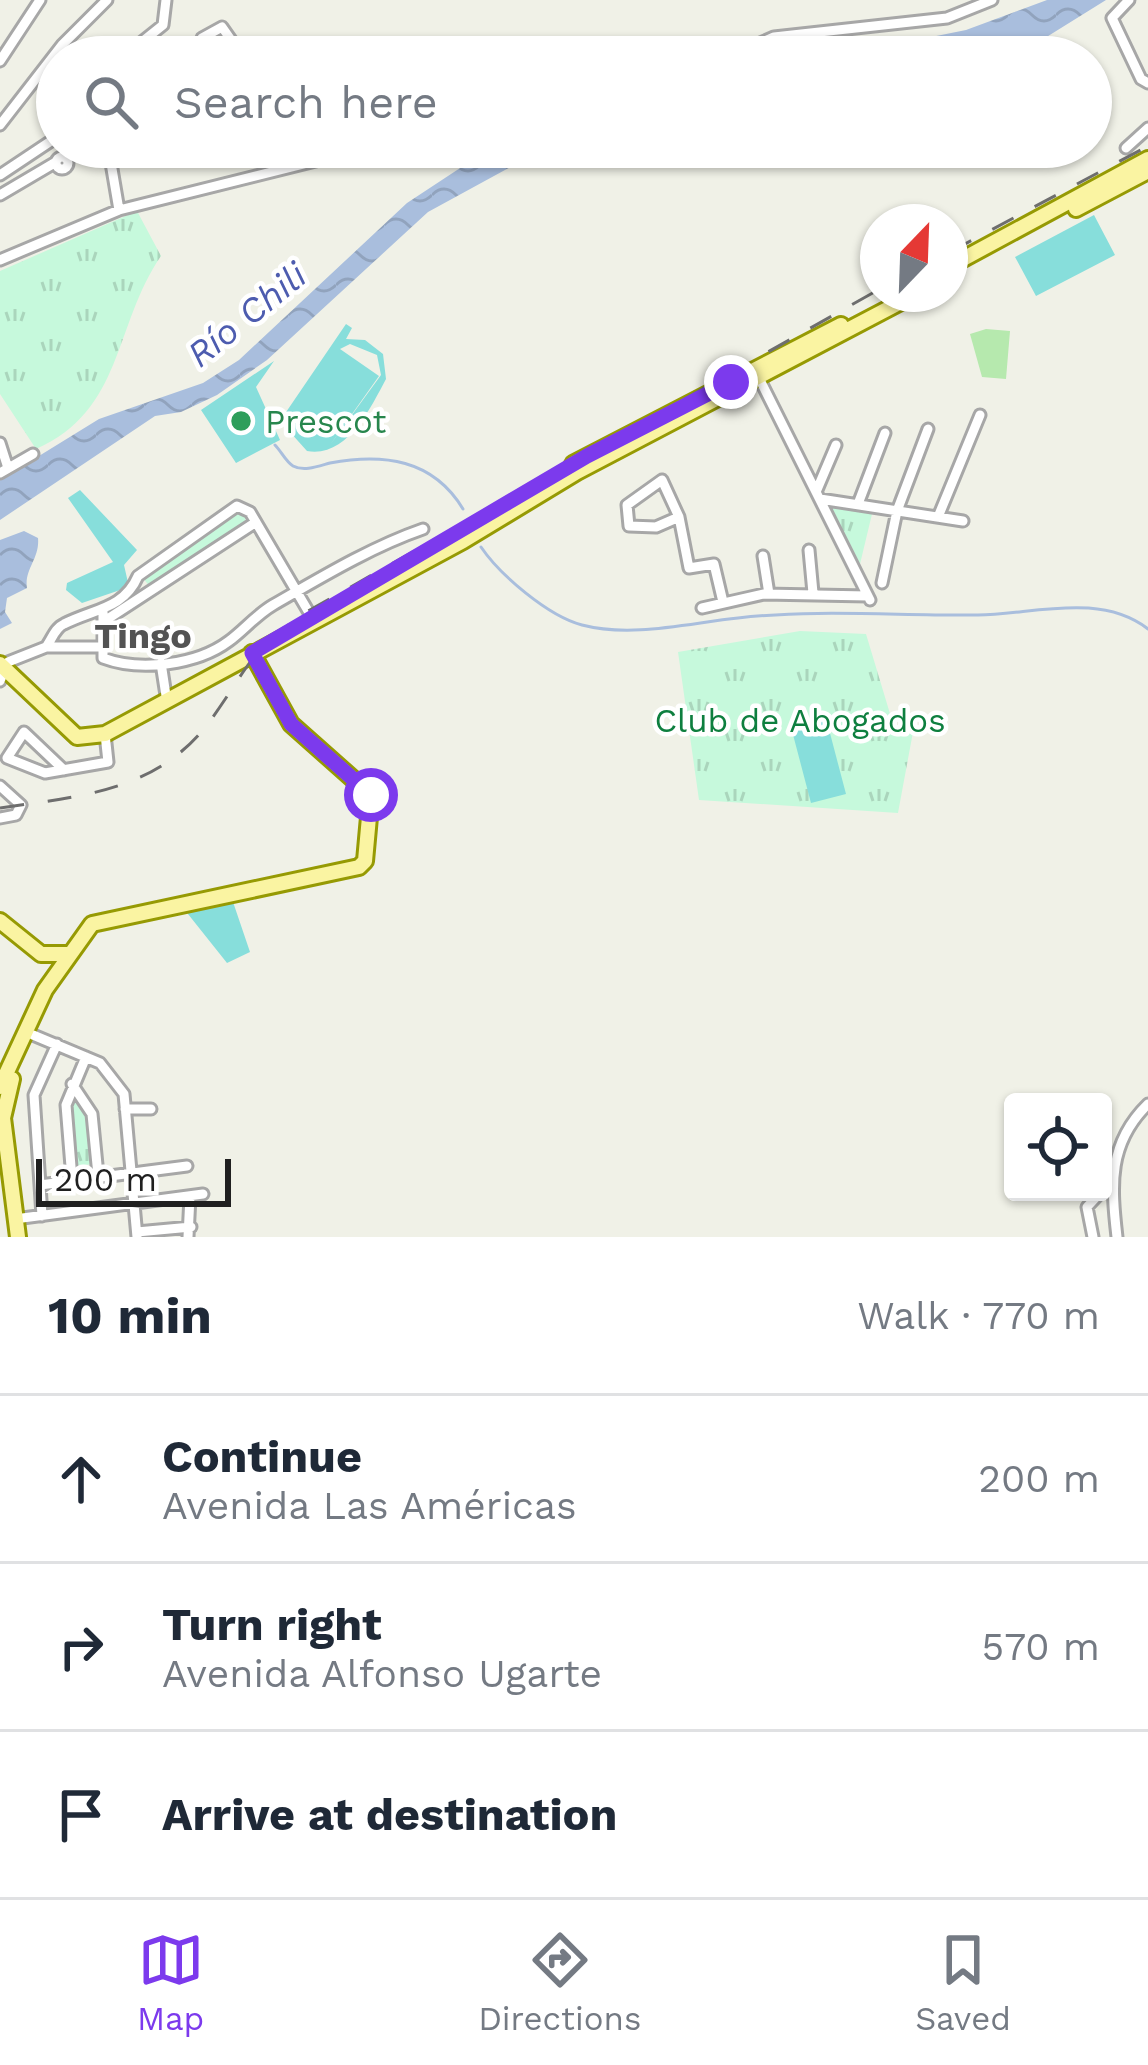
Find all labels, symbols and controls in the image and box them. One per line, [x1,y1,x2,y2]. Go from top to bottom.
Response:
search box [36,36,1112,168]
icon: search [78,69,144,135]
text: Search here [174,76,438,129]
north arrow [860,204,968,312]
water label: Río Chili [179,253,316,376]
route end [704,355,758,409]
place label: Prescot [265,402,386,441]
marker: Prescot [228,408,254,434]
district label: Tingo [94,615,192,657]
park label: Club de Abogados [654,701,946,740]
route start [344,768,398,822]
map controls [1004,1093,1112,1201]
button: locate [1004,1093,1112,1201]
scale bar [36,1153,231,1206]
text: 200 m [54,1160,157,1199]
text: 10 min [48,1286,212,1345]
text: Walk · 770 m [857,1293,1100,1338]
text: Continue [162,1430,362,1483]
icon: ahead [48,1446,114,1512]
text: 200 m [978,1456,1100,1501]
text: Avenida Las Américas [162,1483,577,1528]
text: Turn right [162,1598,382,1651]
icon: right [48,1614,114,1680]
text: 570 m [981,1624,1100,1669]
text: Avenida Alfonso Ugarte [162,1651,602,1696]
icon: arrive [48,1782,114,1848]
text: Arrive at destination [162,1788,617,1841]
tab: Map [137,1927,204,2038]
tab: Directions [478,1927,641,2038]
tab: Saved [915,1927,1011,2038]

